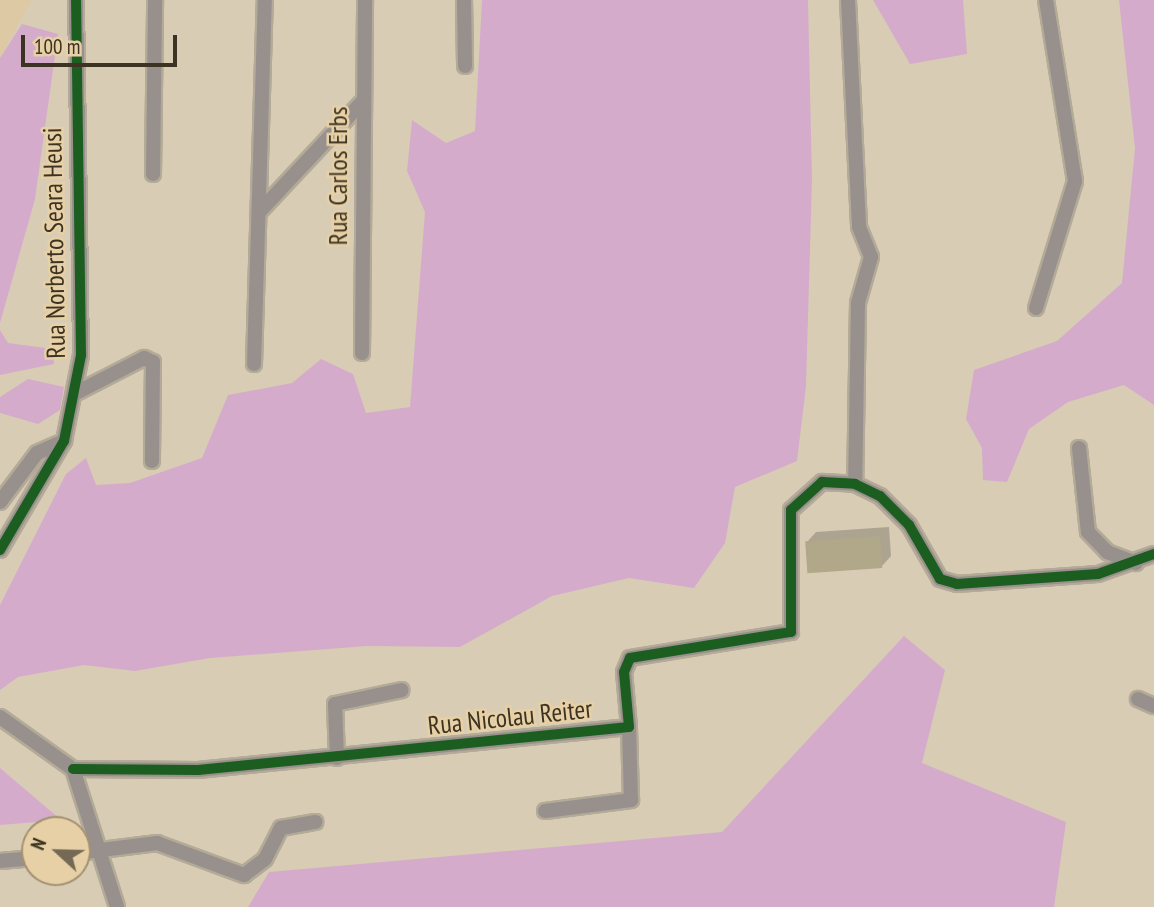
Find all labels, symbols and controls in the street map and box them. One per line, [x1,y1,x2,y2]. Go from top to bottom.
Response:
scale bar [24,21,180,65]
text: 100 m [34,33,80,60]
street label: Rua Carlos Erbs [322,107,354,245]
street label: Rua Norberto Seara Heusi [36,127,72,359]
street label: Rua Nicolau Reiter [426,693,594,741]
north arrow [21,816,91,886]
text: N [25,835,51,853]

